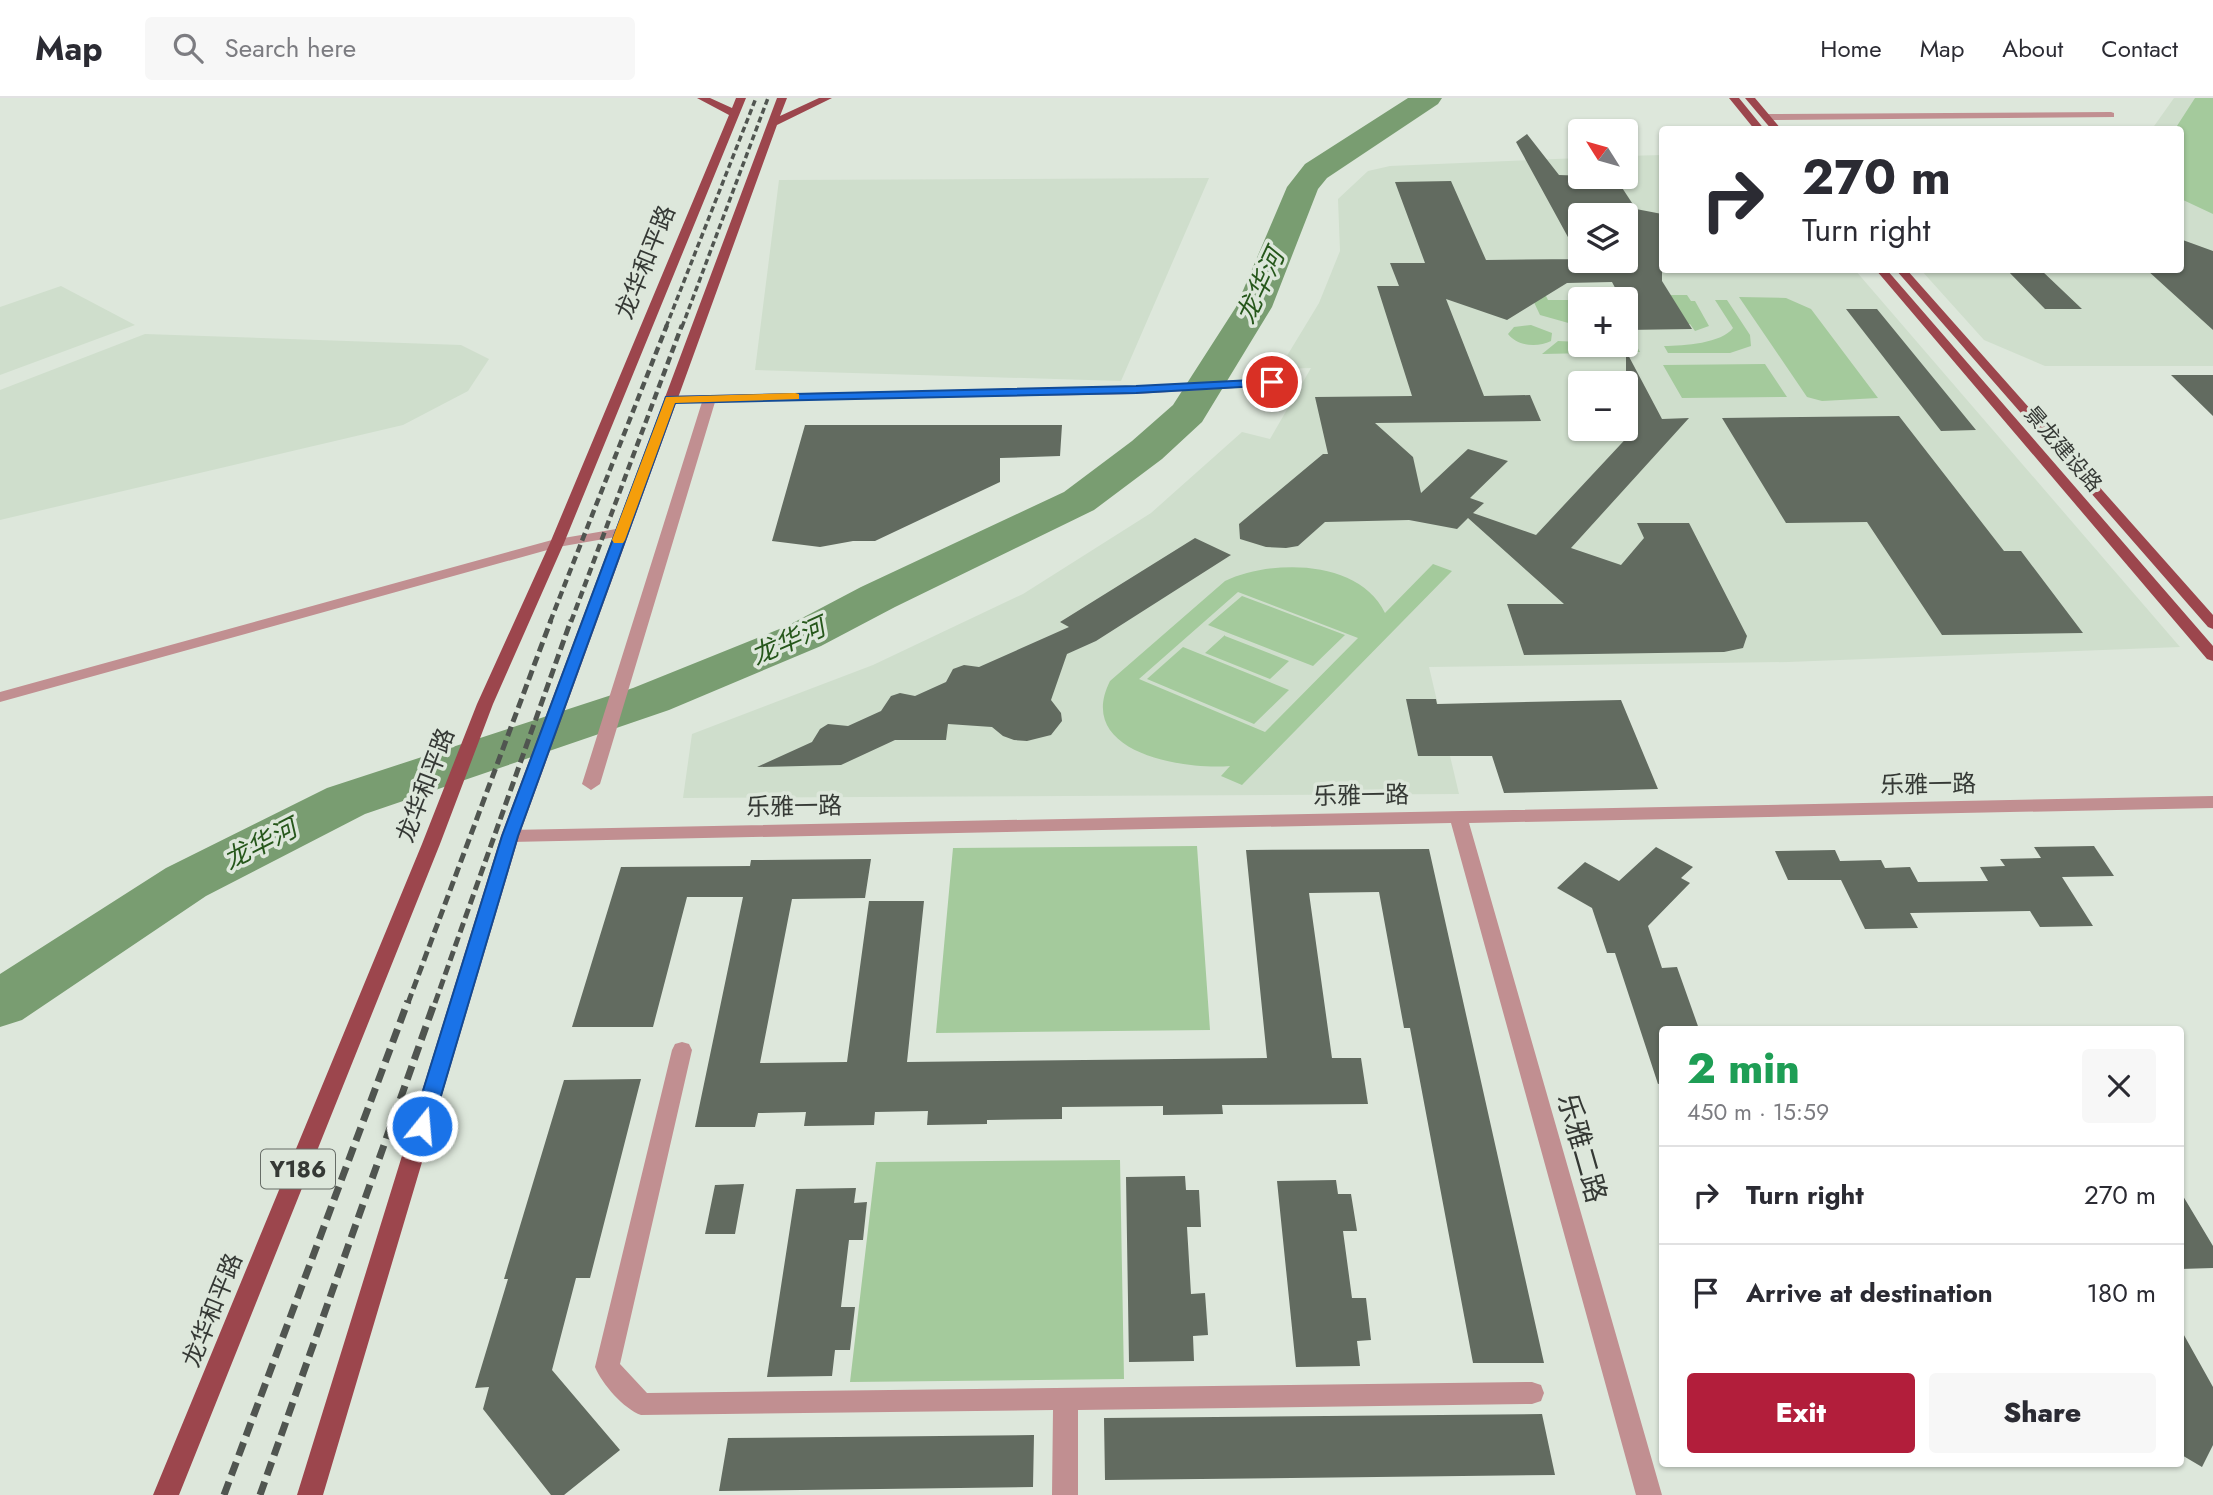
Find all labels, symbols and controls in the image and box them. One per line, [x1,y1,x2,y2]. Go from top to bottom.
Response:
search box [145,17,635,80]
text: Map [35,25,103,72]
icon: search [169,29,207,67]
text: Search here [225,29,356,67]
text: Home [1820,31,1882,66]
text: Map [1920,31,1964,66]
text: About [2002,31,2063,66]
text: Contact [2101,31,2178,66]
north arrow [1568,119,1638,189]
map controls [1568,119,1638,441]
text: 270 m [1802,142,1951,212]
icon: right [1687,154,1778,245]
street label: 龙华和平路 [606,200,684,324]
button: layers [1568,203,1638,273]
text: Turn right [1802,207,1931,253]
water label: 龙华河 [1226,238,1296,329]
button: + [1568,287,1638,357]
pin [1242,352,1302,412]
icon: arrive [1253,363,1291,401]
button: − [1568,371,1638,441]
street label: 景龙建设路 [2017,400,2109,498]
water label: 龙华河 [745,606,836,674]
street label: 龙华和平路 [387,723,463,847]
street label: 乐雅一路 [1880,766,1976,802]
street label: 乐雅一路 [1313,777,1409,813]
street label: 乐雅一路 [746,788,842,824]
water label: 龙华河 [217,807,308,879]
text: 2 min [1687,1038,1800,1099]
button: close [2082,1049,2156,1123]
position arrow [385,1089,459,1163]
street label: 乐雅二路 [1547,1089,1617,1207]
text: 450 m · 15:59 [1687,1095,1829,1129]
road number: Y186 [261,1150,335,1188]
icon: right [1687,1176,1725,1214]
text: Turn right [1746,1176,1864,1214]
text: 270 m [2084,1176,2156,1214]
street label: 龙华和平路 [173,1248,251,1372]
icon: arrive [1687,1274,1725,1312]
text: Arrive at destination [1746,1274,1993,1312]
text: 180 m [2086,1274,2156,1312]
button: Exit [1687,1373,1915,1453]
button: Share [1929,1373,2156,1453]

